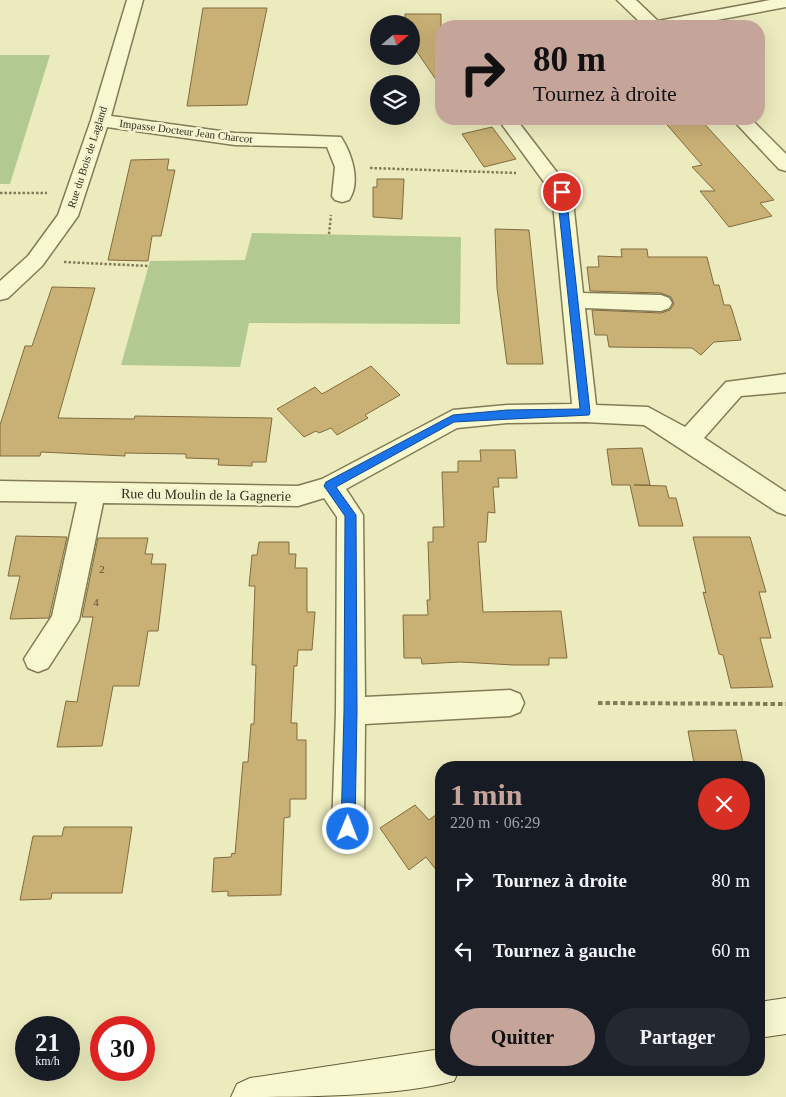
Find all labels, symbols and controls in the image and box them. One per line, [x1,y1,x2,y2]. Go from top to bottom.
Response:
north arrow [370,15,420,65]
map controls [370,15,420,125]
icon: right [450,40,515,105]
text: 80 m [533,40,606,79]
button: layers [370,75,420,125]
text: Tournez à droite [533,81,677,106]
street label: Rue du Bois de Lagland [65,104,109,209]
street label: Impasse Docteur Jean Charcot [119,117,253,145]
pin [541,171,583,213]
icon: arrive [548,178,576,206]
street label: Rue du Moulin de la Gagnerie [121,486,291,504]
house number: 2 [99,563,105,575]
house number: 4 [93,596,99,608]
text: 1 min [450,778,523,811]
button: close [698,778,750,830]
position arrow [321,802,373,854]
text: 220 m · 06:29 [450,814,540,831]
icon: right [450,867,478,895]
text: Tournez à droite [493,870,627,891]
text: 80 m [711,870,750,891]
icon: left [450,937,478,965]
text: Tournez à gauche [493,940,636,961]
text: 60 m [711,940,750,961]
button: Quitter [450,1008,595,1066]
button: Partager [605,1008,750,1066]
speed limit sign: 30 [90,1016,155,1081]
text: 21 [35,1029,60,1056]
text: km/h [35,1054,60,1068]

